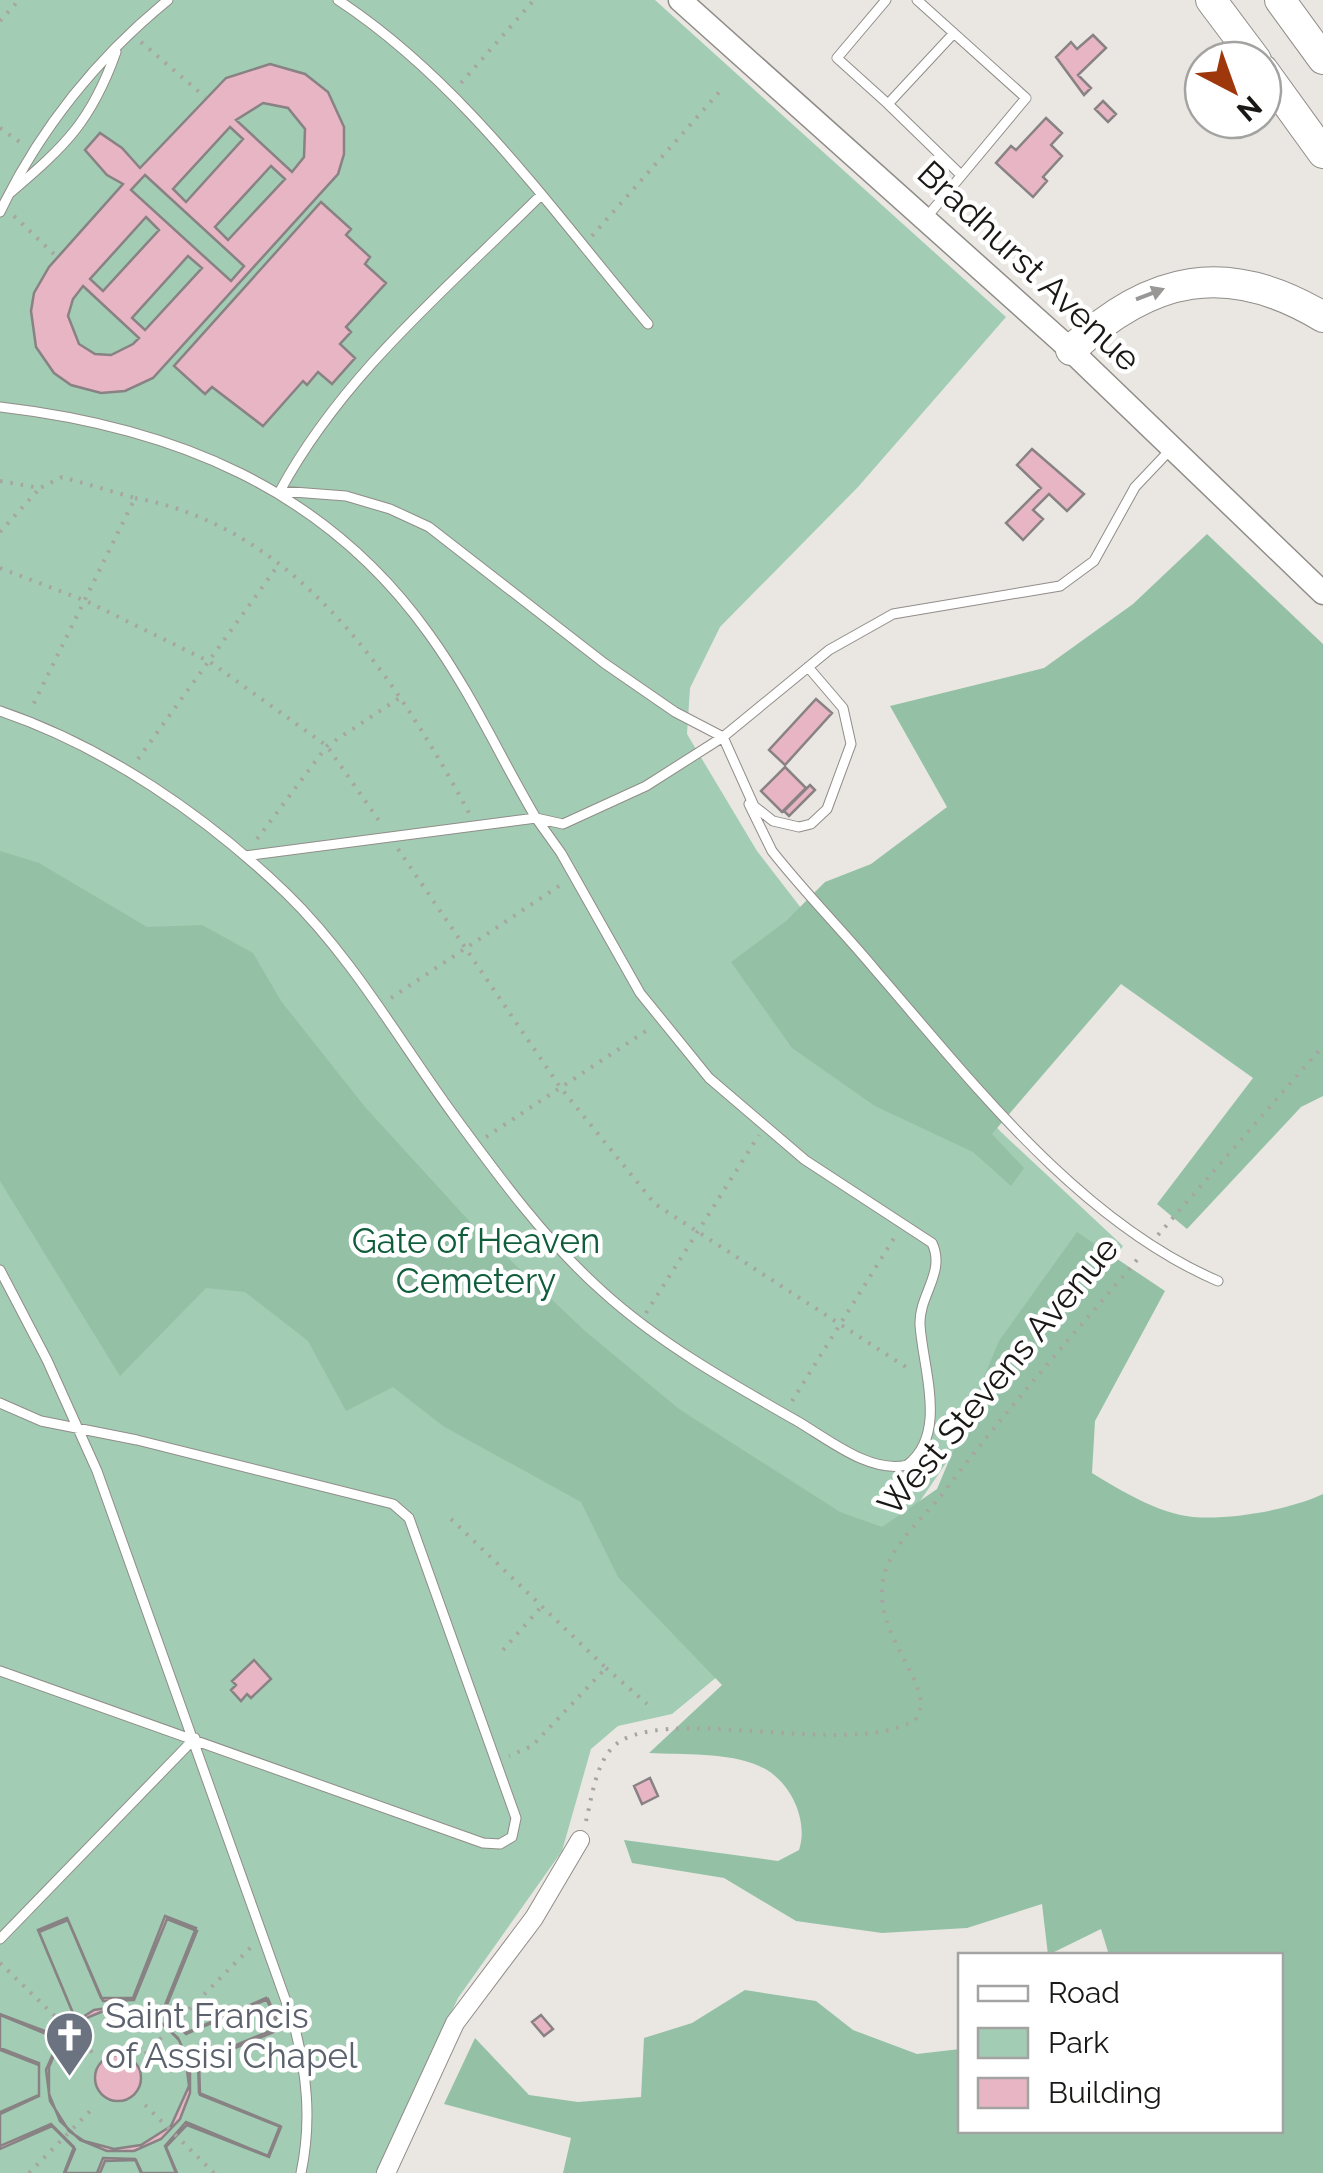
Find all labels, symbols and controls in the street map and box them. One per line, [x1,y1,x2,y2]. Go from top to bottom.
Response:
north arrow [1183,40,1283,140]
text: N [1230,89,1268,128]
street label: Bradhurst Avenue [910,152,1149,379]
one-way arrow [1135,286,1165,301]
park label: Gate of Heaven Cemetery [352,1220,600,1301]
street label: West Stevens Avenue [869,1228,1126,1523]
legend [958,1953,1283,2133]
text: Road [1048,1975,1120,2010]
place label: Saint Francis of Assisi Chapel [105,1995,358,2076]
church icon: Saint Francis of Assisi Chapel [44,2010,96,2078]
text: Park [1048,2025,1109,2060]
text: Building [1048,2075,1162,2110]

